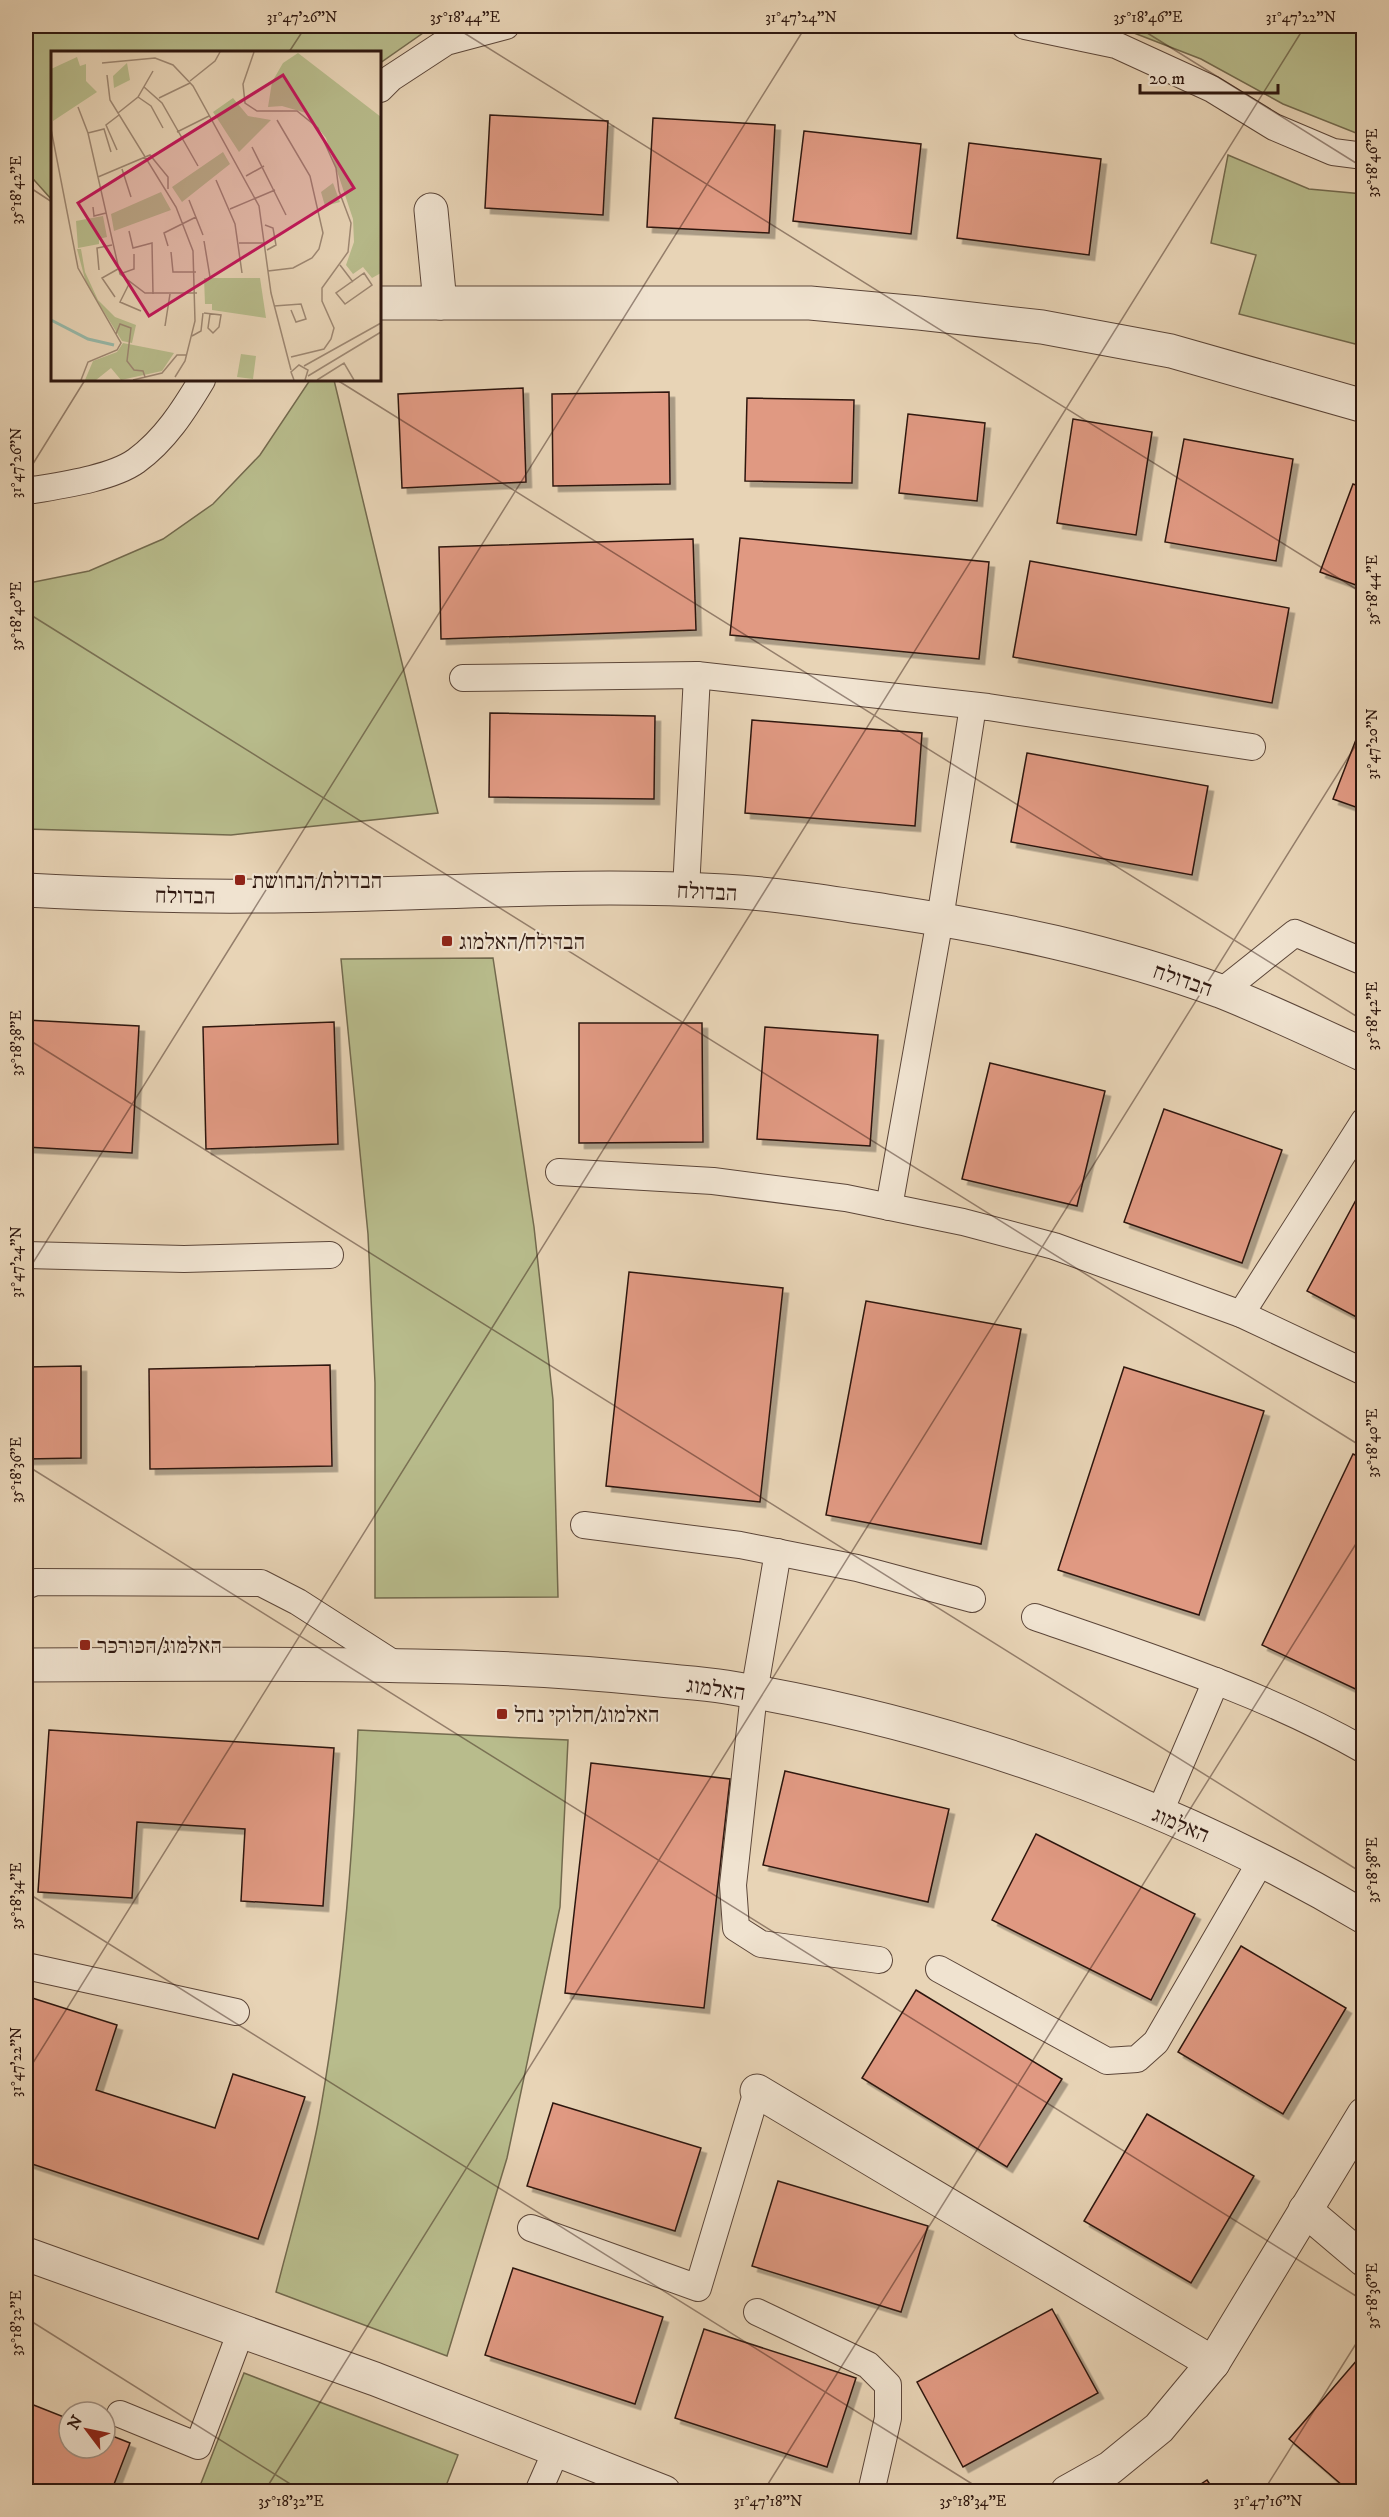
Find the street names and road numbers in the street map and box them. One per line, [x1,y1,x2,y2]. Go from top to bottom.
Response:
street label: הבדולח [676,877,738,908]
street label: הבדולח [154,882,216,911]
street label: הבדולח [1149,958,1216,1003]
street label: האלמוג [685,1672,747,1707]
street label: האלמוג [1148,1801,1213,1849]

